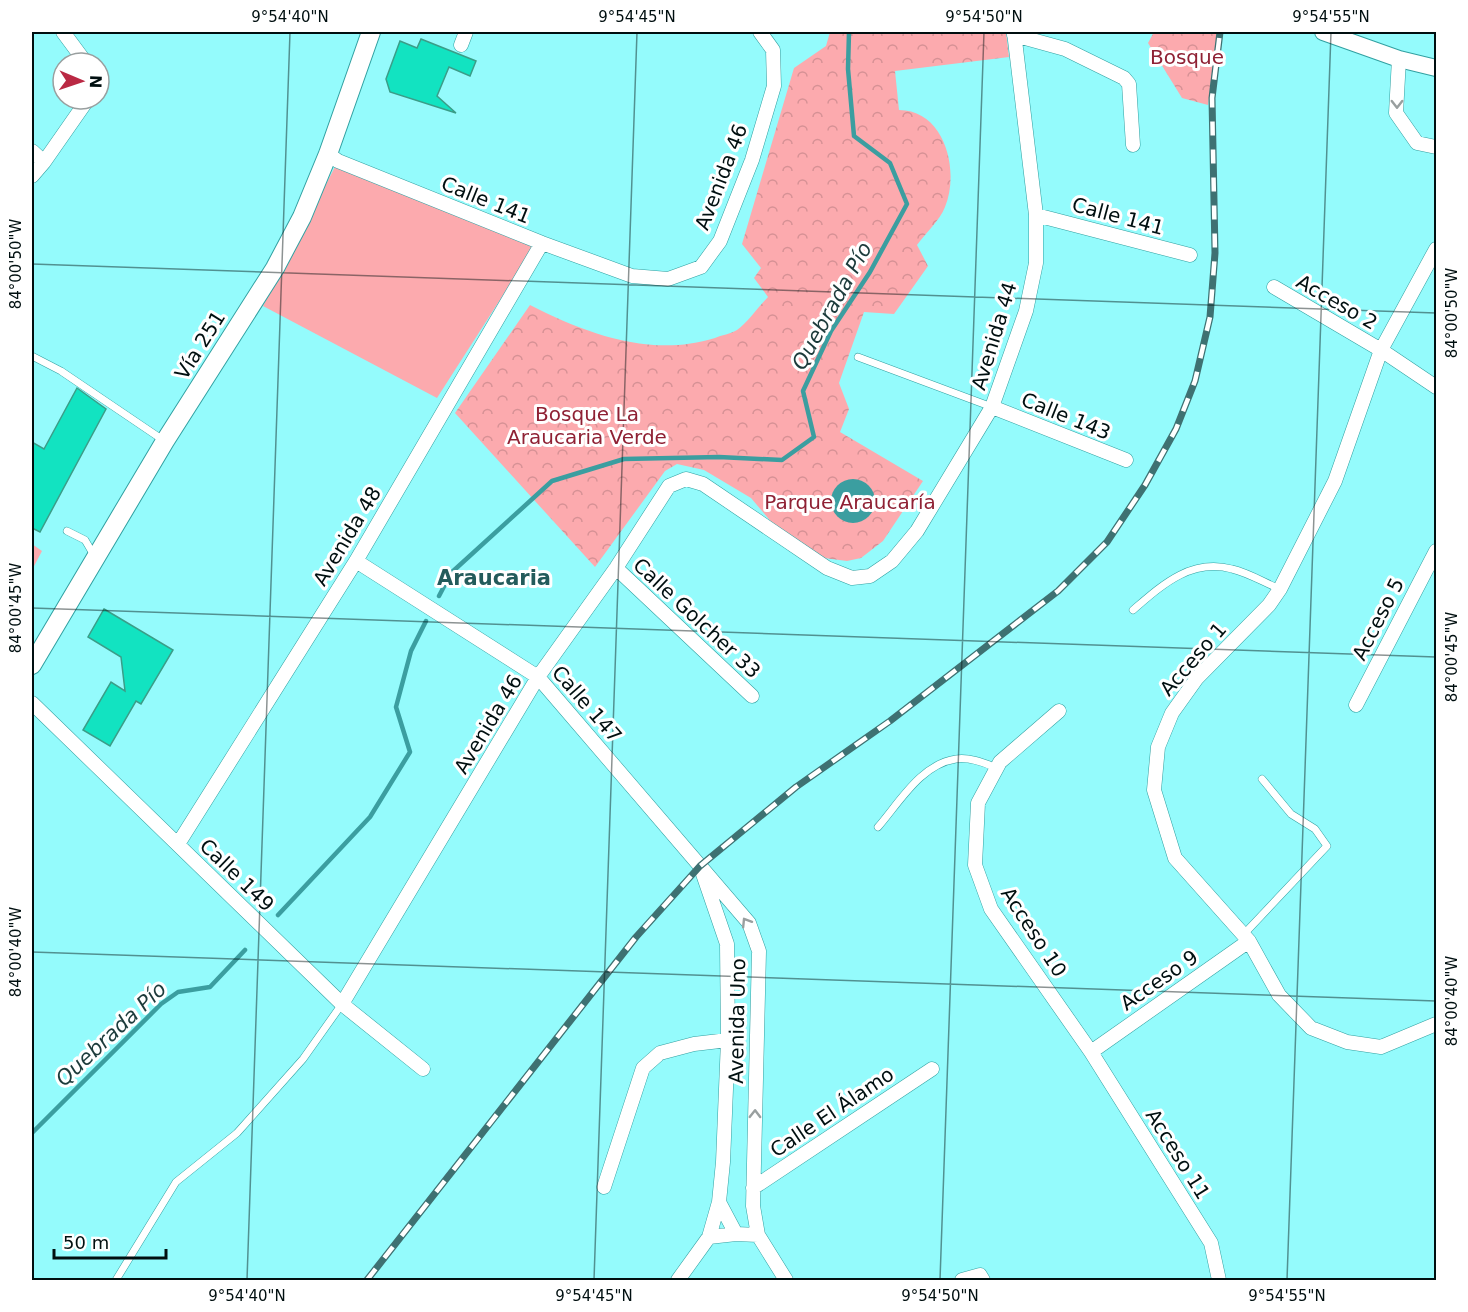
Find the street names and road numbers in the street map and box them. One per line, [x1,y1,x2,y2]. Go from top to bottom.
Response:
street label: Avenida 46 [690,121,752,233]
street label: Calle 141 [438,171,534,229]
street label: Calle 141 [1069,192,1167,240]
street label: Acceso 2 [1292,269,1382,335]
street label: Avenida 44 [966,279,1022,393]
street label: Vía 251 [170,306,230,384]
street label: Calle 143 [1018,387,1114,445]
street label: Avenida 48 [308,482,386,590]
street label: Calle Golcher 33 [628,553,766,683]
street label: Acceso 5 [1347,574,1409,664]
street label: Acceso 1 [1155,617,1231,701]
street label: Calle 147 [547,661,627,747]
street label: Avenida 46 [449,670,527,778]
street label: Calle 149 [195,834,279,916]
street label: Acceso 10 [996,883,1072,981]
street label: Acceso 9 [1116,945,1202,1015]
street label: Avenida Uno [724,958,750,1084]
street label: Calle El Álamo [766,1062,898,1162]
street label: Acceso 11 [1141,1104,1215,1204]

